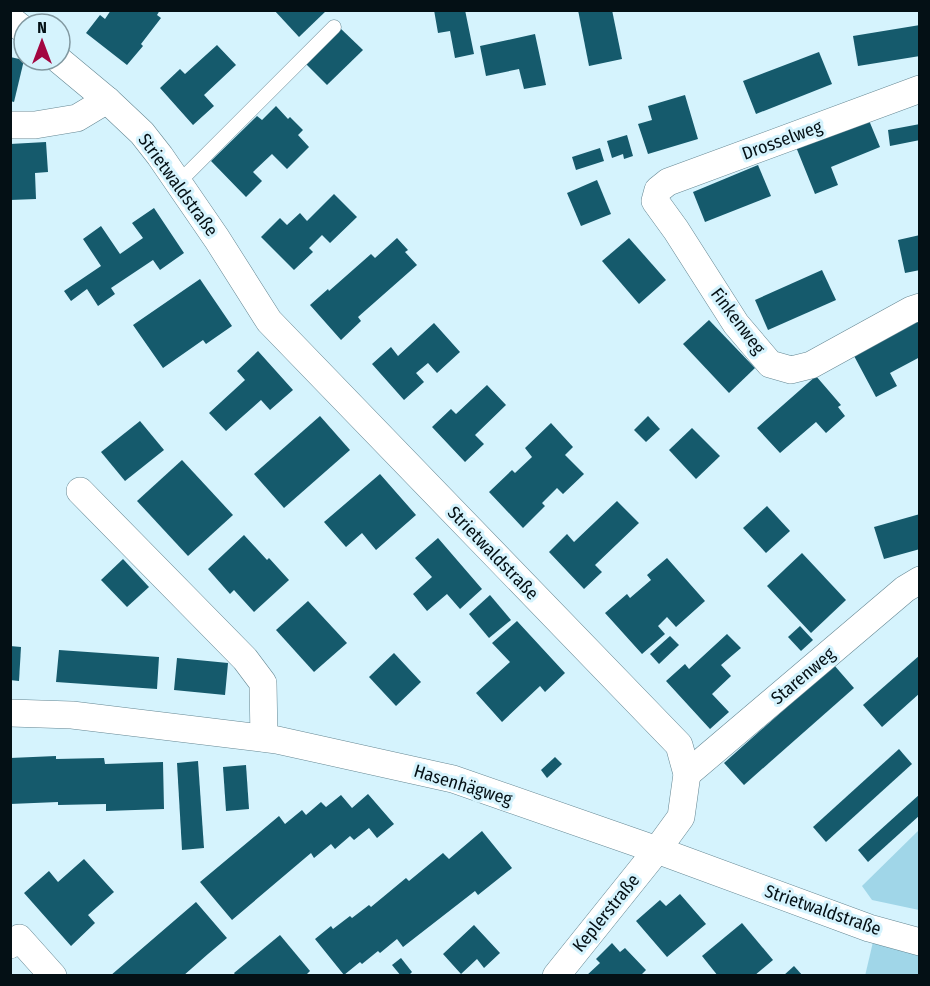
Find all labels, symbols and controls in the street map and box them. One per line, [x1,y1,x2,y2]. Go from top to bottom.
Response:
north arrow [12,12,72,72]
text: N [37,18,47,37]
street label: Drosselweg [739,115,826,165]
street label: Strietwaldstraße [133,129,223,241]
street label: Finkenweg [706,284,770,359]
street label: Strietwaldstraße [443,502,543,604]
street label: Starenweg [767,643,840,709]
street label: Hasenhägweg [411,760,515,810]
street label: Keplerstraße [568,869,644,956]
street label: Strietwaldstraße [762,880,884,940]

